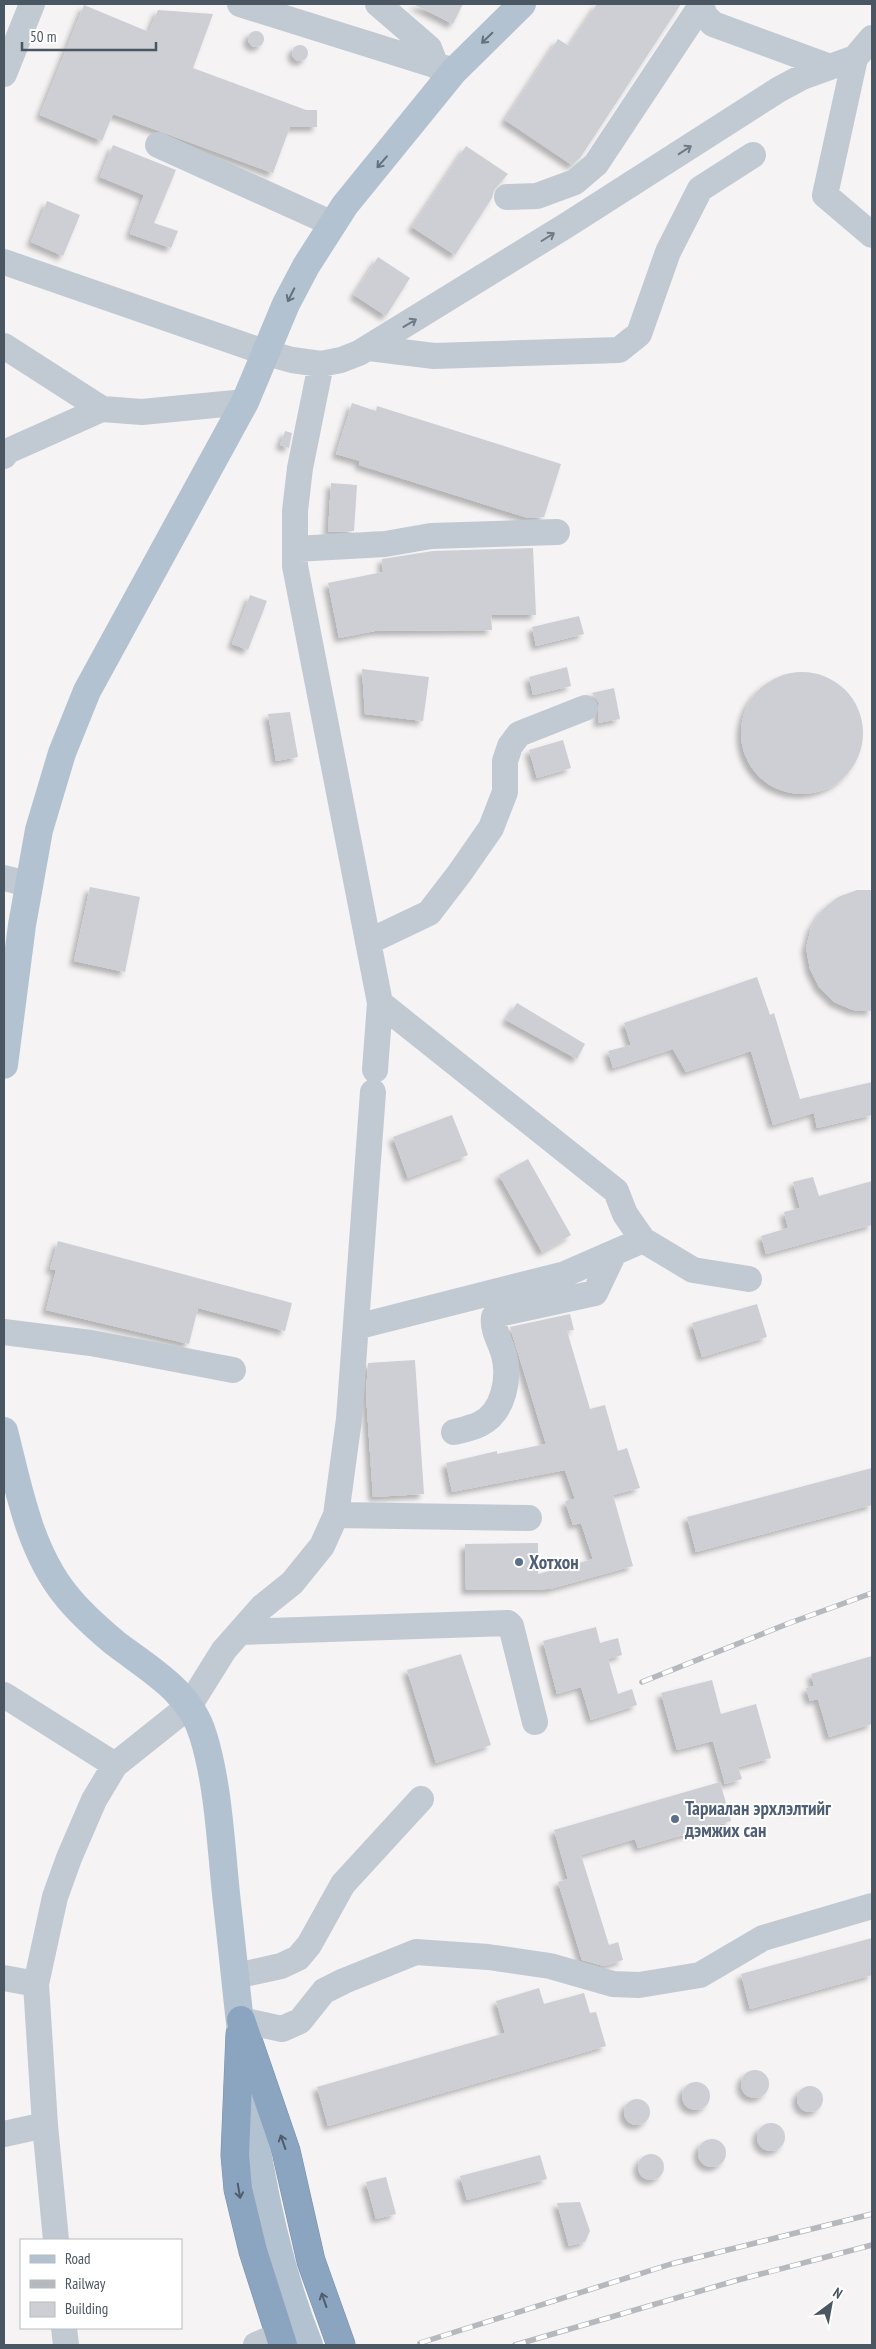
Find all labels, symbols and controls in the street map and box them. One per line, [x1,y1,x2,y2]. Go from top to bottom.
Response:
scale bar [22,20,156,52]
text: 50 m [30,27,56,46]
one-way arrow [482,32,494,44]
one-way arrow [677,145,691,155]
one-way arrow [376,155,388,168]
one-way arrow [540,232,554,242]
one-way arrow [286,288,296,303]
one-way arrow [402,317,416,327]
place label: Хотхон [529,1550,579,1574]
marker: Хотхон [513,1556,525,1568]
place label: Тариалан эрхлэлтийг дэмжих сан [684,1796,831,1842]
marker: Тариалан эрхлэлтийг дэмжих сан [669,1813,681,1825]
one-way arrow [278,2135,288,2151]
one-way arrow [235,2182,245,2198]
legend [20,2239,182,2329]
text: Road [65,2249,91,2268]
text: Railway [65,2274,106,2293]
north arrow [806,2279,856,2329]
text: N [830,2283,846,2303]
one-way arrow [319,2292,328,2308]
text: Building [65,2299,108,2318]

